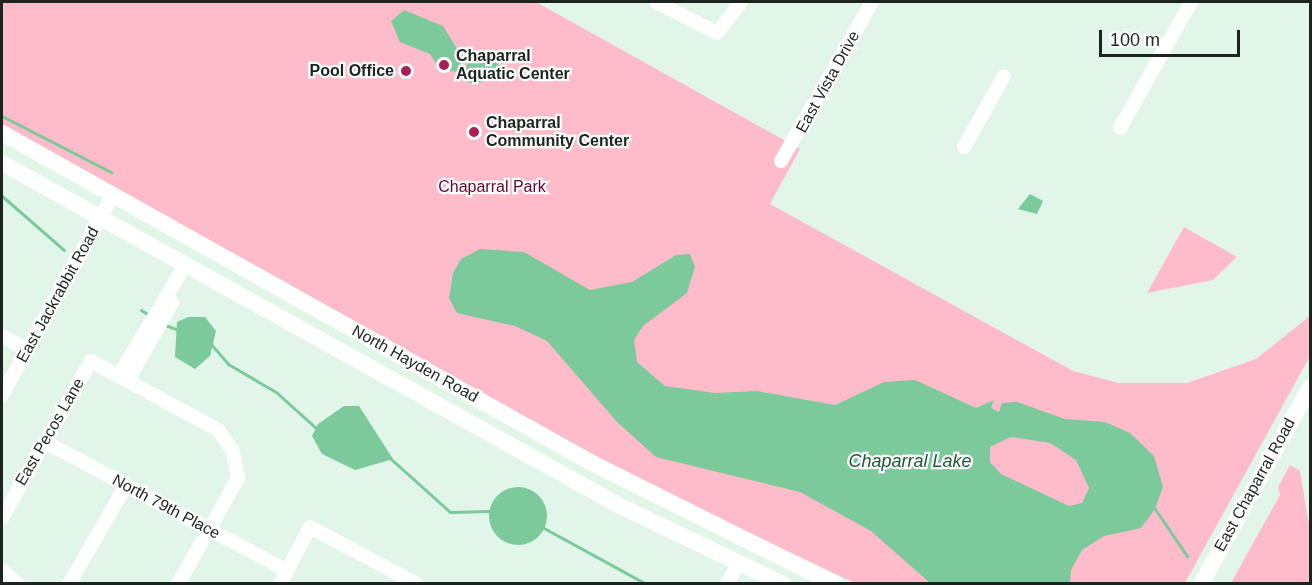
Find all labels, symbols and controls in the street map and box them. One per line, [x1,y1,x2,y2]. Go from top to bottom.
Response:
scale bar [1102,18,1243,56]
street label: East Vista Drive [792,28,864,136]
text: 100 m [1110,30,1160,50]
place label: Chaparral Aquatic Center [456,46,570,84]
marker: Chaparral Aquatic Center [437,58,451,72]
place label: Pool Office [310,61,394,81]
marker: Pool Office [399,64,413,78]
place label: Chaparral Community Center [486,113,629,151]
marker: Chaparral Community Center [467,125,481,139]
park label: Chaparral Park [438,177,546,197]
street label: East Jackrabbit Road [13,224,103,366]
street label: North Hayden Road [349,321,481,407]
street label: East Pecos Lane [11,375,89,489]
street label: East Chaparral Road [1210,415,1300,555]
water label: Chaparral Lake [848,450,972,472]
street label: North 79th Place [109,471,223,543]

